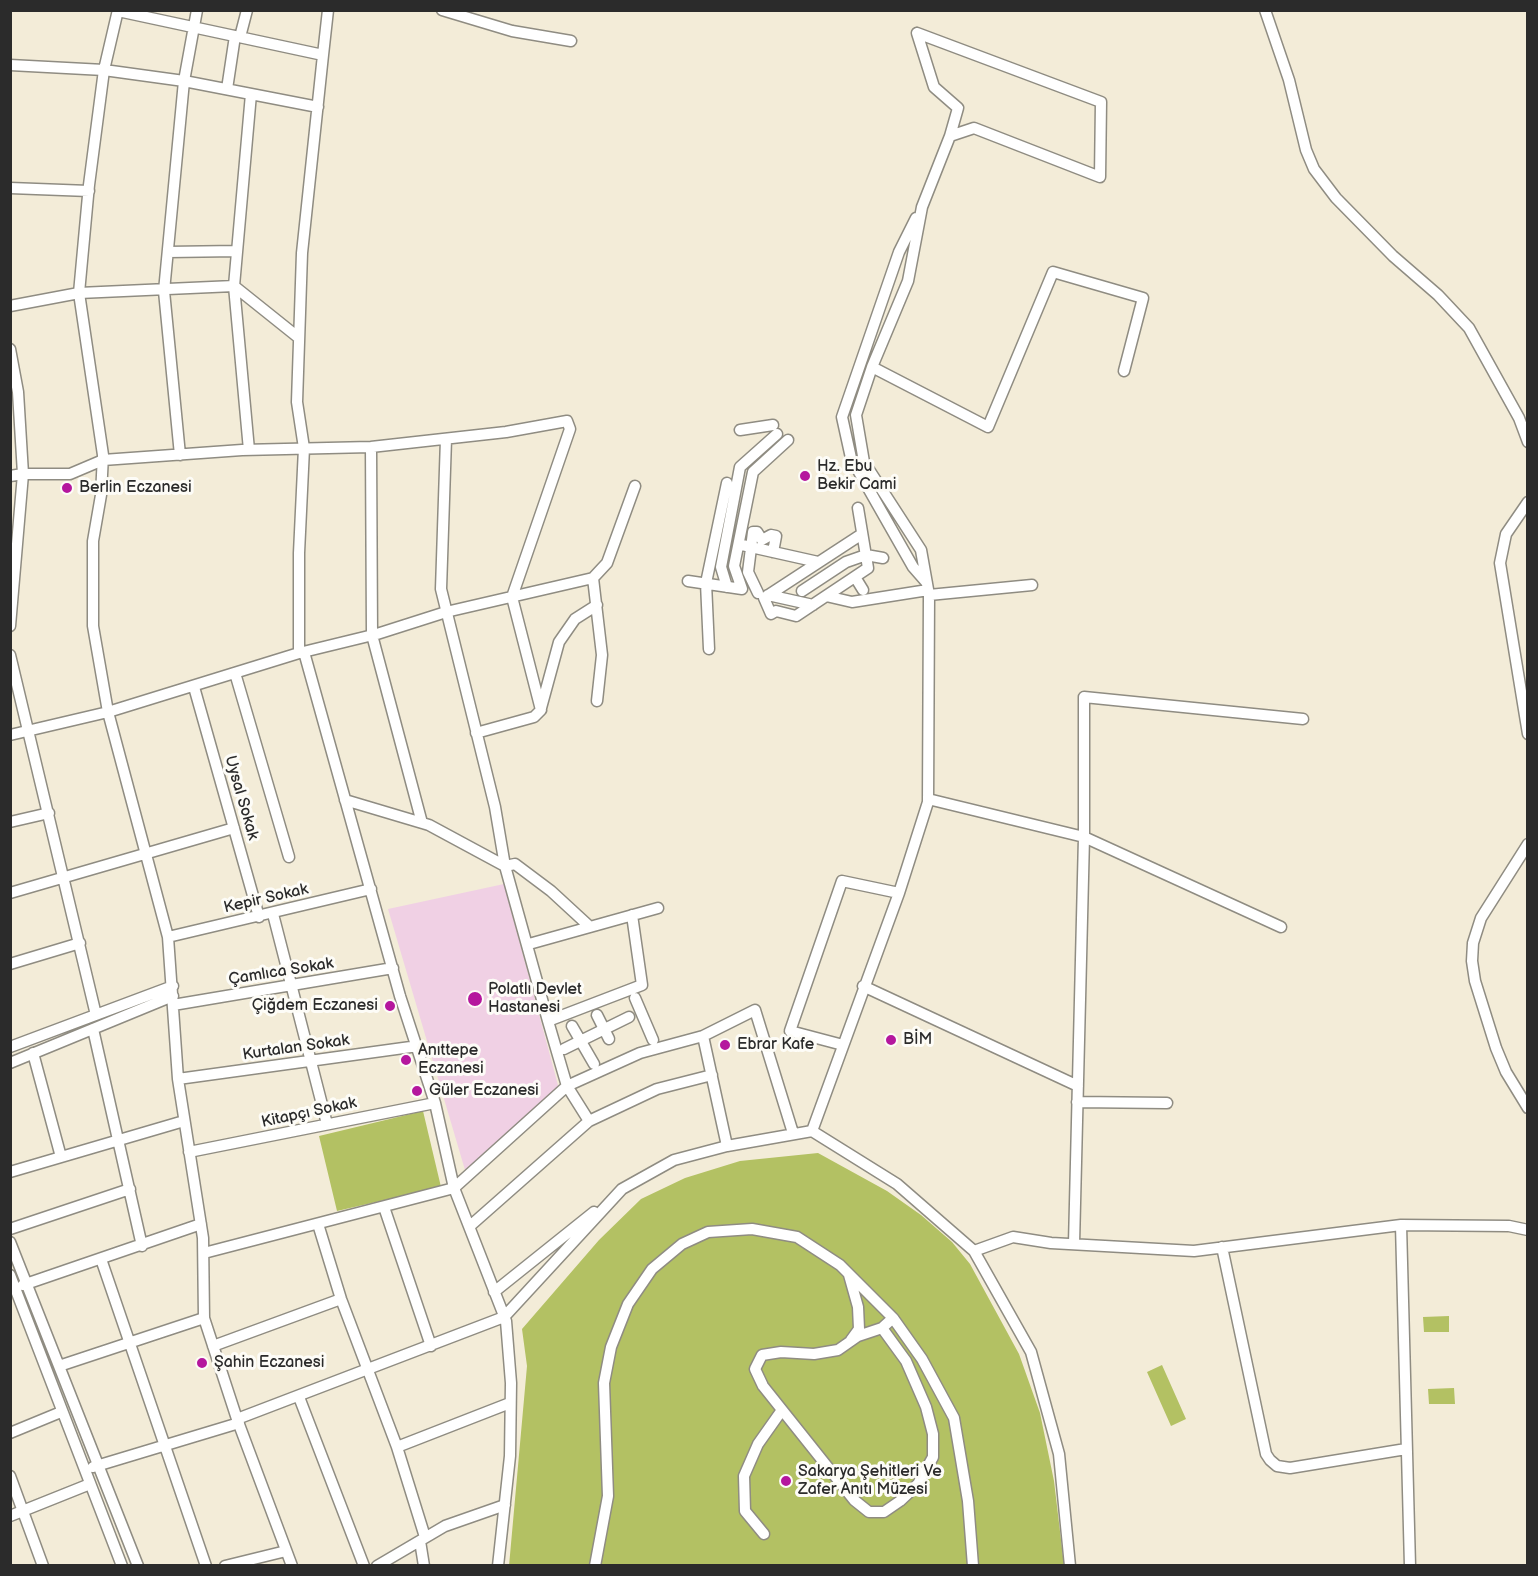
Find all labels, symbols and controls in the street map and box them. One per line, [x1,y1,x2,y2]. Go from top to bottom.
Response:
place label: Hz. Ebu Bekir Cami [817,457,897,495]
marker: Hz. Ebu Bekir Cami [798,469,812,483]
place label: Berlin Eczanesi [79,478,192,498]
marker: Berlin Eczanesi [60,481,74,495]
street label: Uysal Sokak [220,754,262,842]
street label: Kepir Sokak [222,880,310,918]
street label: Çamlıca Sokak [227,954,335,990]
place label: Polatlı Devlet Hastanesi [488,980,582,1018]
marker: Polatlı Devlet Hastanesi [466,990,484,1008]
place label: Çiğdem Eczanesi [252,996,378,1016]
marker: Çiğdem Eczanesi [383,999,397,1013]
place label: BİM [903,1030,932,1050]
street label: Kurtalan Sokak [241,1031,351,1065]
marker: BİM [884,1033,898,1047]
place label: Ebrar Kafe [737,1035,814,1055]
marker: Ebrar Kafe [718,1038,732,1052]
place label: Anıttepe Eczanesi [418,1041,484,1079]
marker: Anıttepe Eczanesi [399,1053,413,1067]
place label: Güler Eczanesi [429,1081,539,1101]
marker: Güler Eczanesi [410,1084,424,1098]
street label: Kitapçı Sokak [260,1094,358,1132]
place label: Şahin Eczanesi [214,1353,324,1373]
marker: Şahin Eczanesi [195,1356,209,1370]
place label: Sakarya Şehitleri Ve Zafer Anıtı Müzesi [798,1462,942,1500]
marker: Sakarya Şehitleri Ve Zafer Anıtı Müzesi [779,1474,793,1488]

